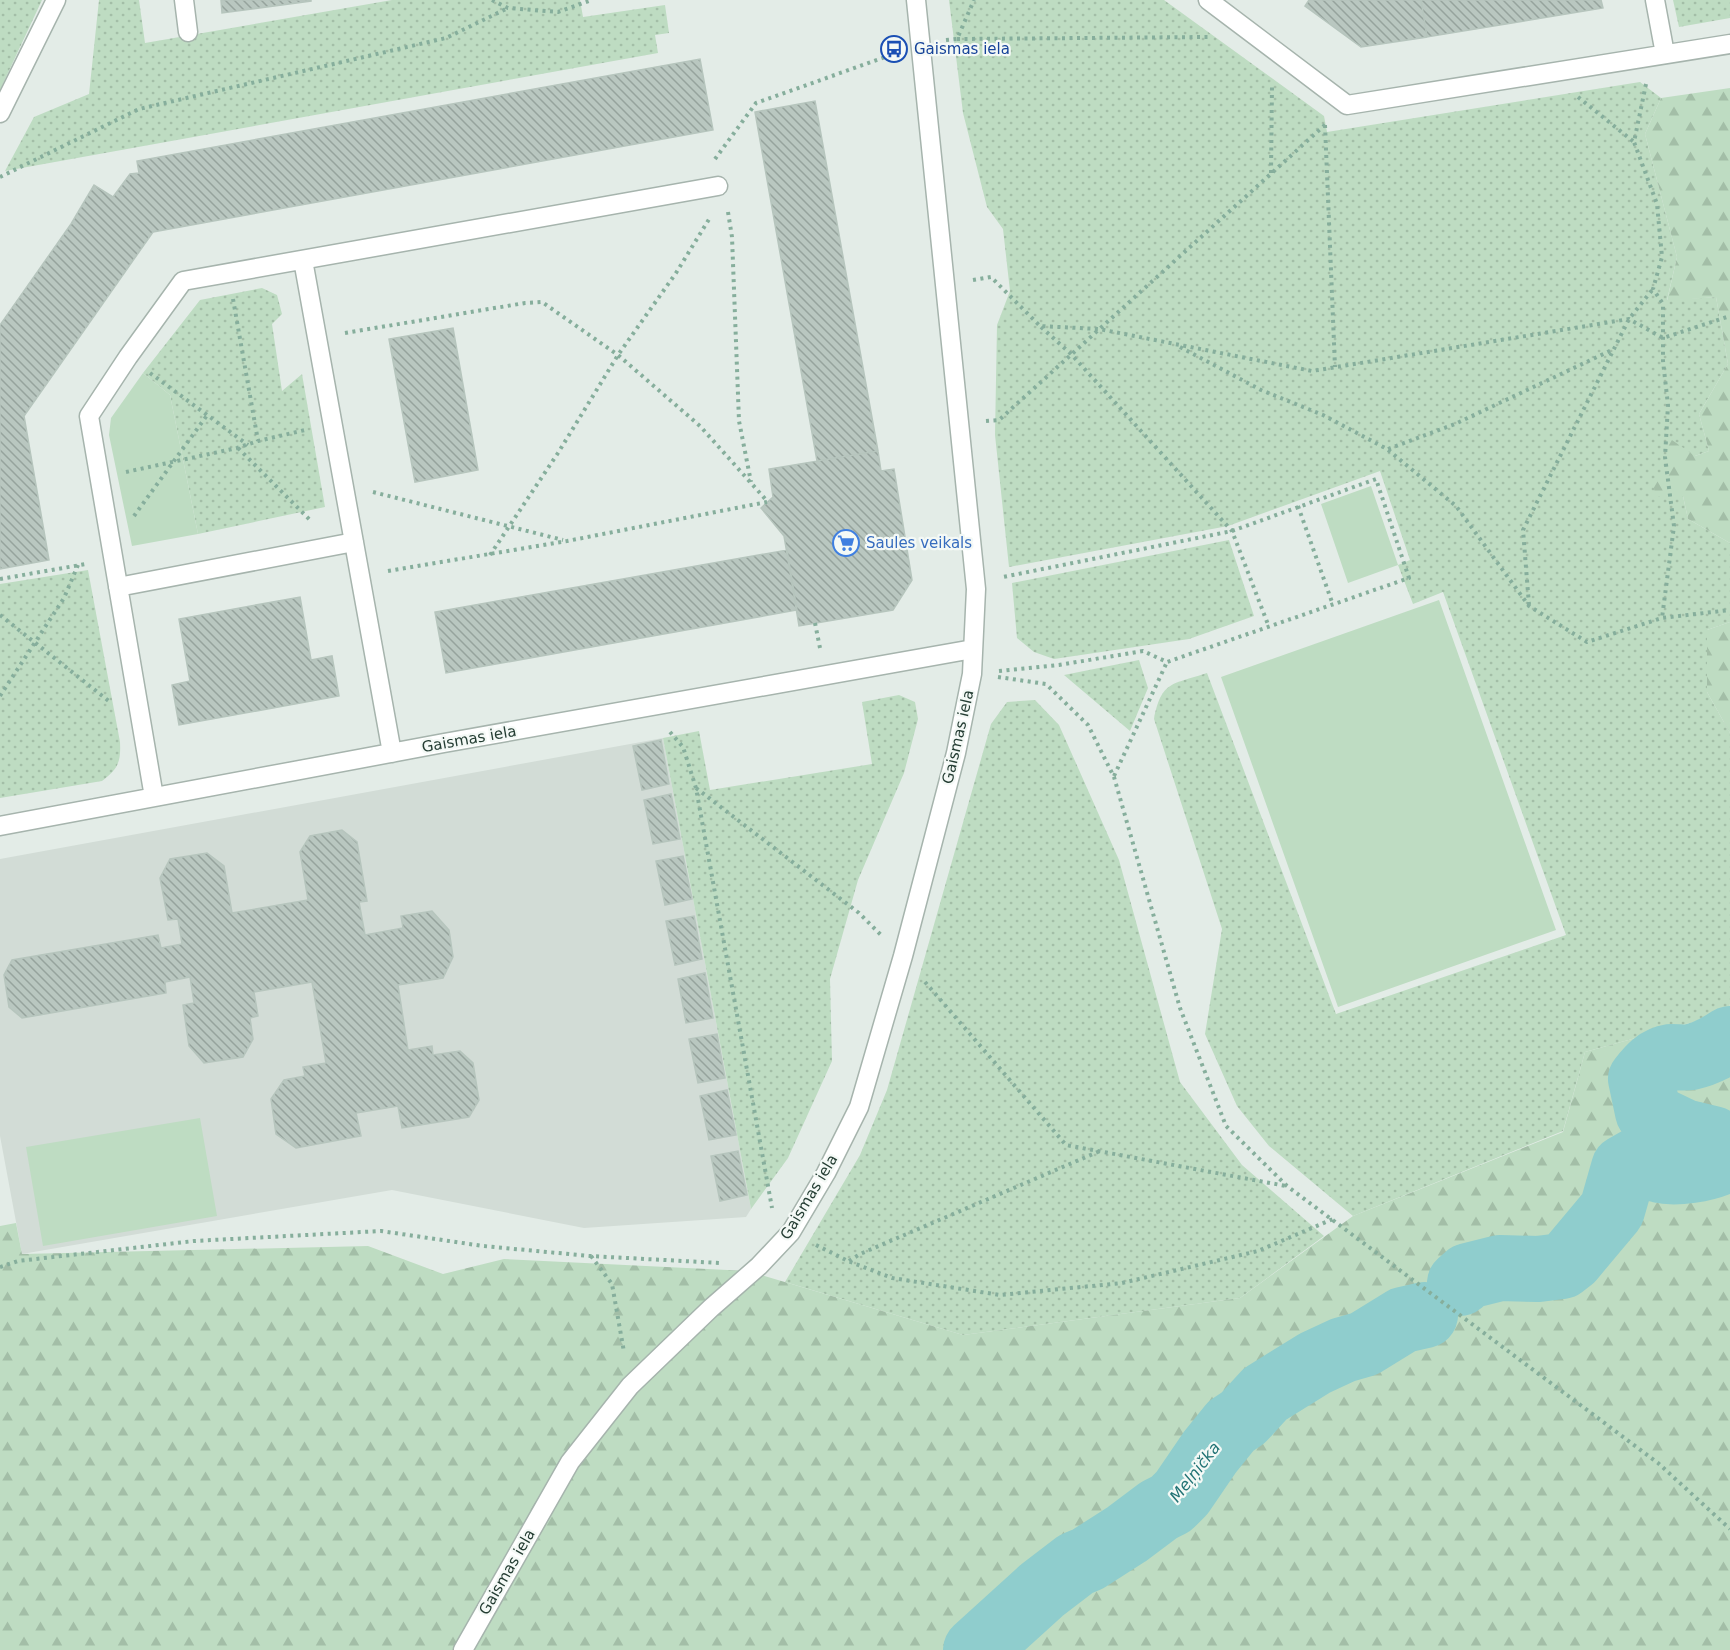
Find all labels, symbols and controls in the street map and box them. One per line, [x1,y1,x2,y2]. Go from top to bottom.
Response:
bus stop icon: Gaismas iela [879,34,909,64]
place label: Gaismas iela [914,40,1010,58]
supermarket icon: Saules veikals [831,528,861,558]
place label: Saules veikals [866,534,972,552]
street label: Gaismas iela [938,688,978,786]
street label: Gaismas iela [420,722,518,756]
street label: Gaismas iela [777,1151,841,1243]
water label: Meļņička [1166,1438,1224,1506]
street label: Gaismas iela [475,1526,539,1618]

